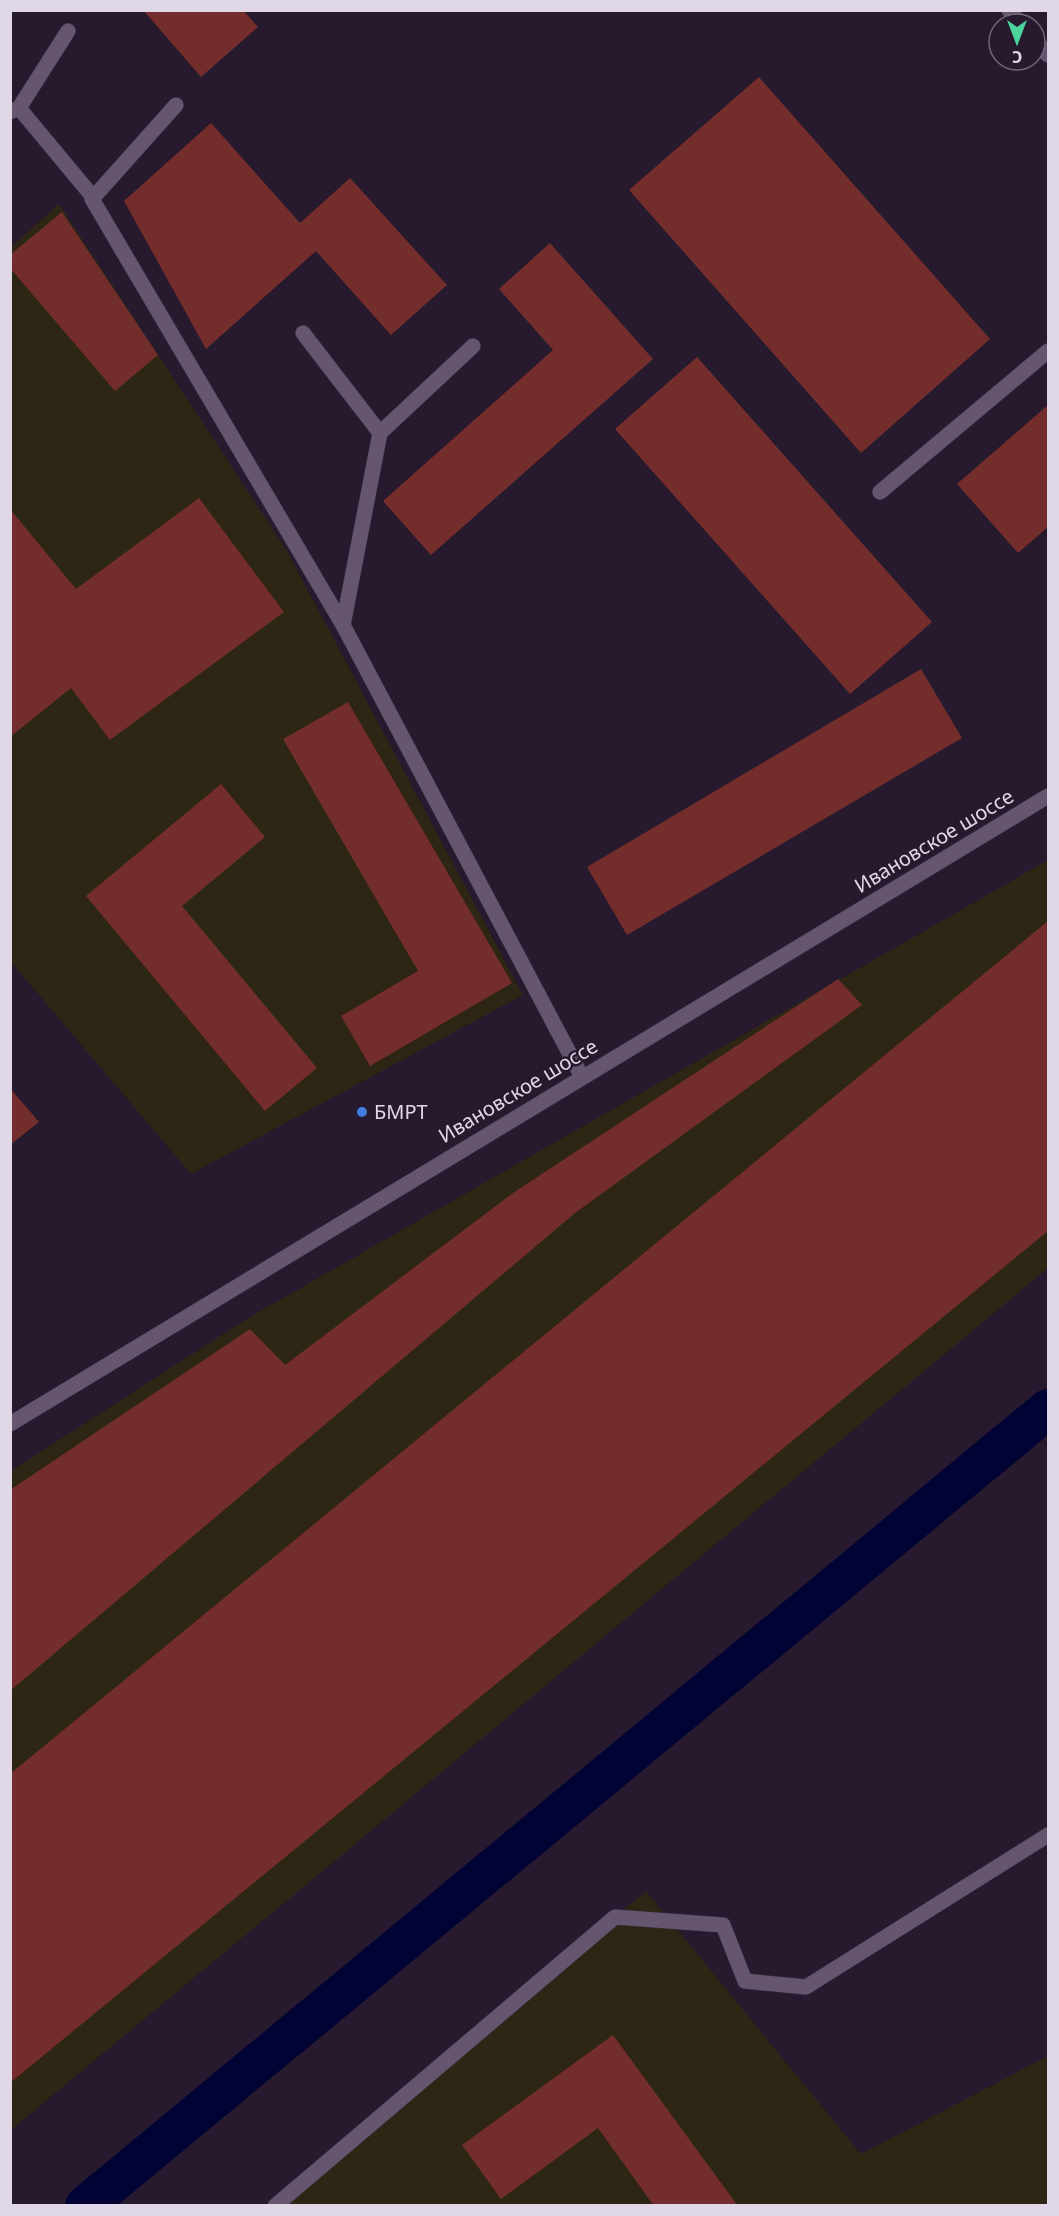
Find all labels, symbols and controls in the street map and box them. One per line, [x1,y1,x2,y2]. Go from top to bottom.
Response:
north arrow [987,12,1047,72]
text: С [1012,46,1022,68]
street label: Ивановское шоссе [849,782,1018,899]
street label: Ивановское шоссе [433,1032,602,1149]
place label: БМРТ [374,1098,428,1125]
marker: БМРТ [355,1105,369,1119]

